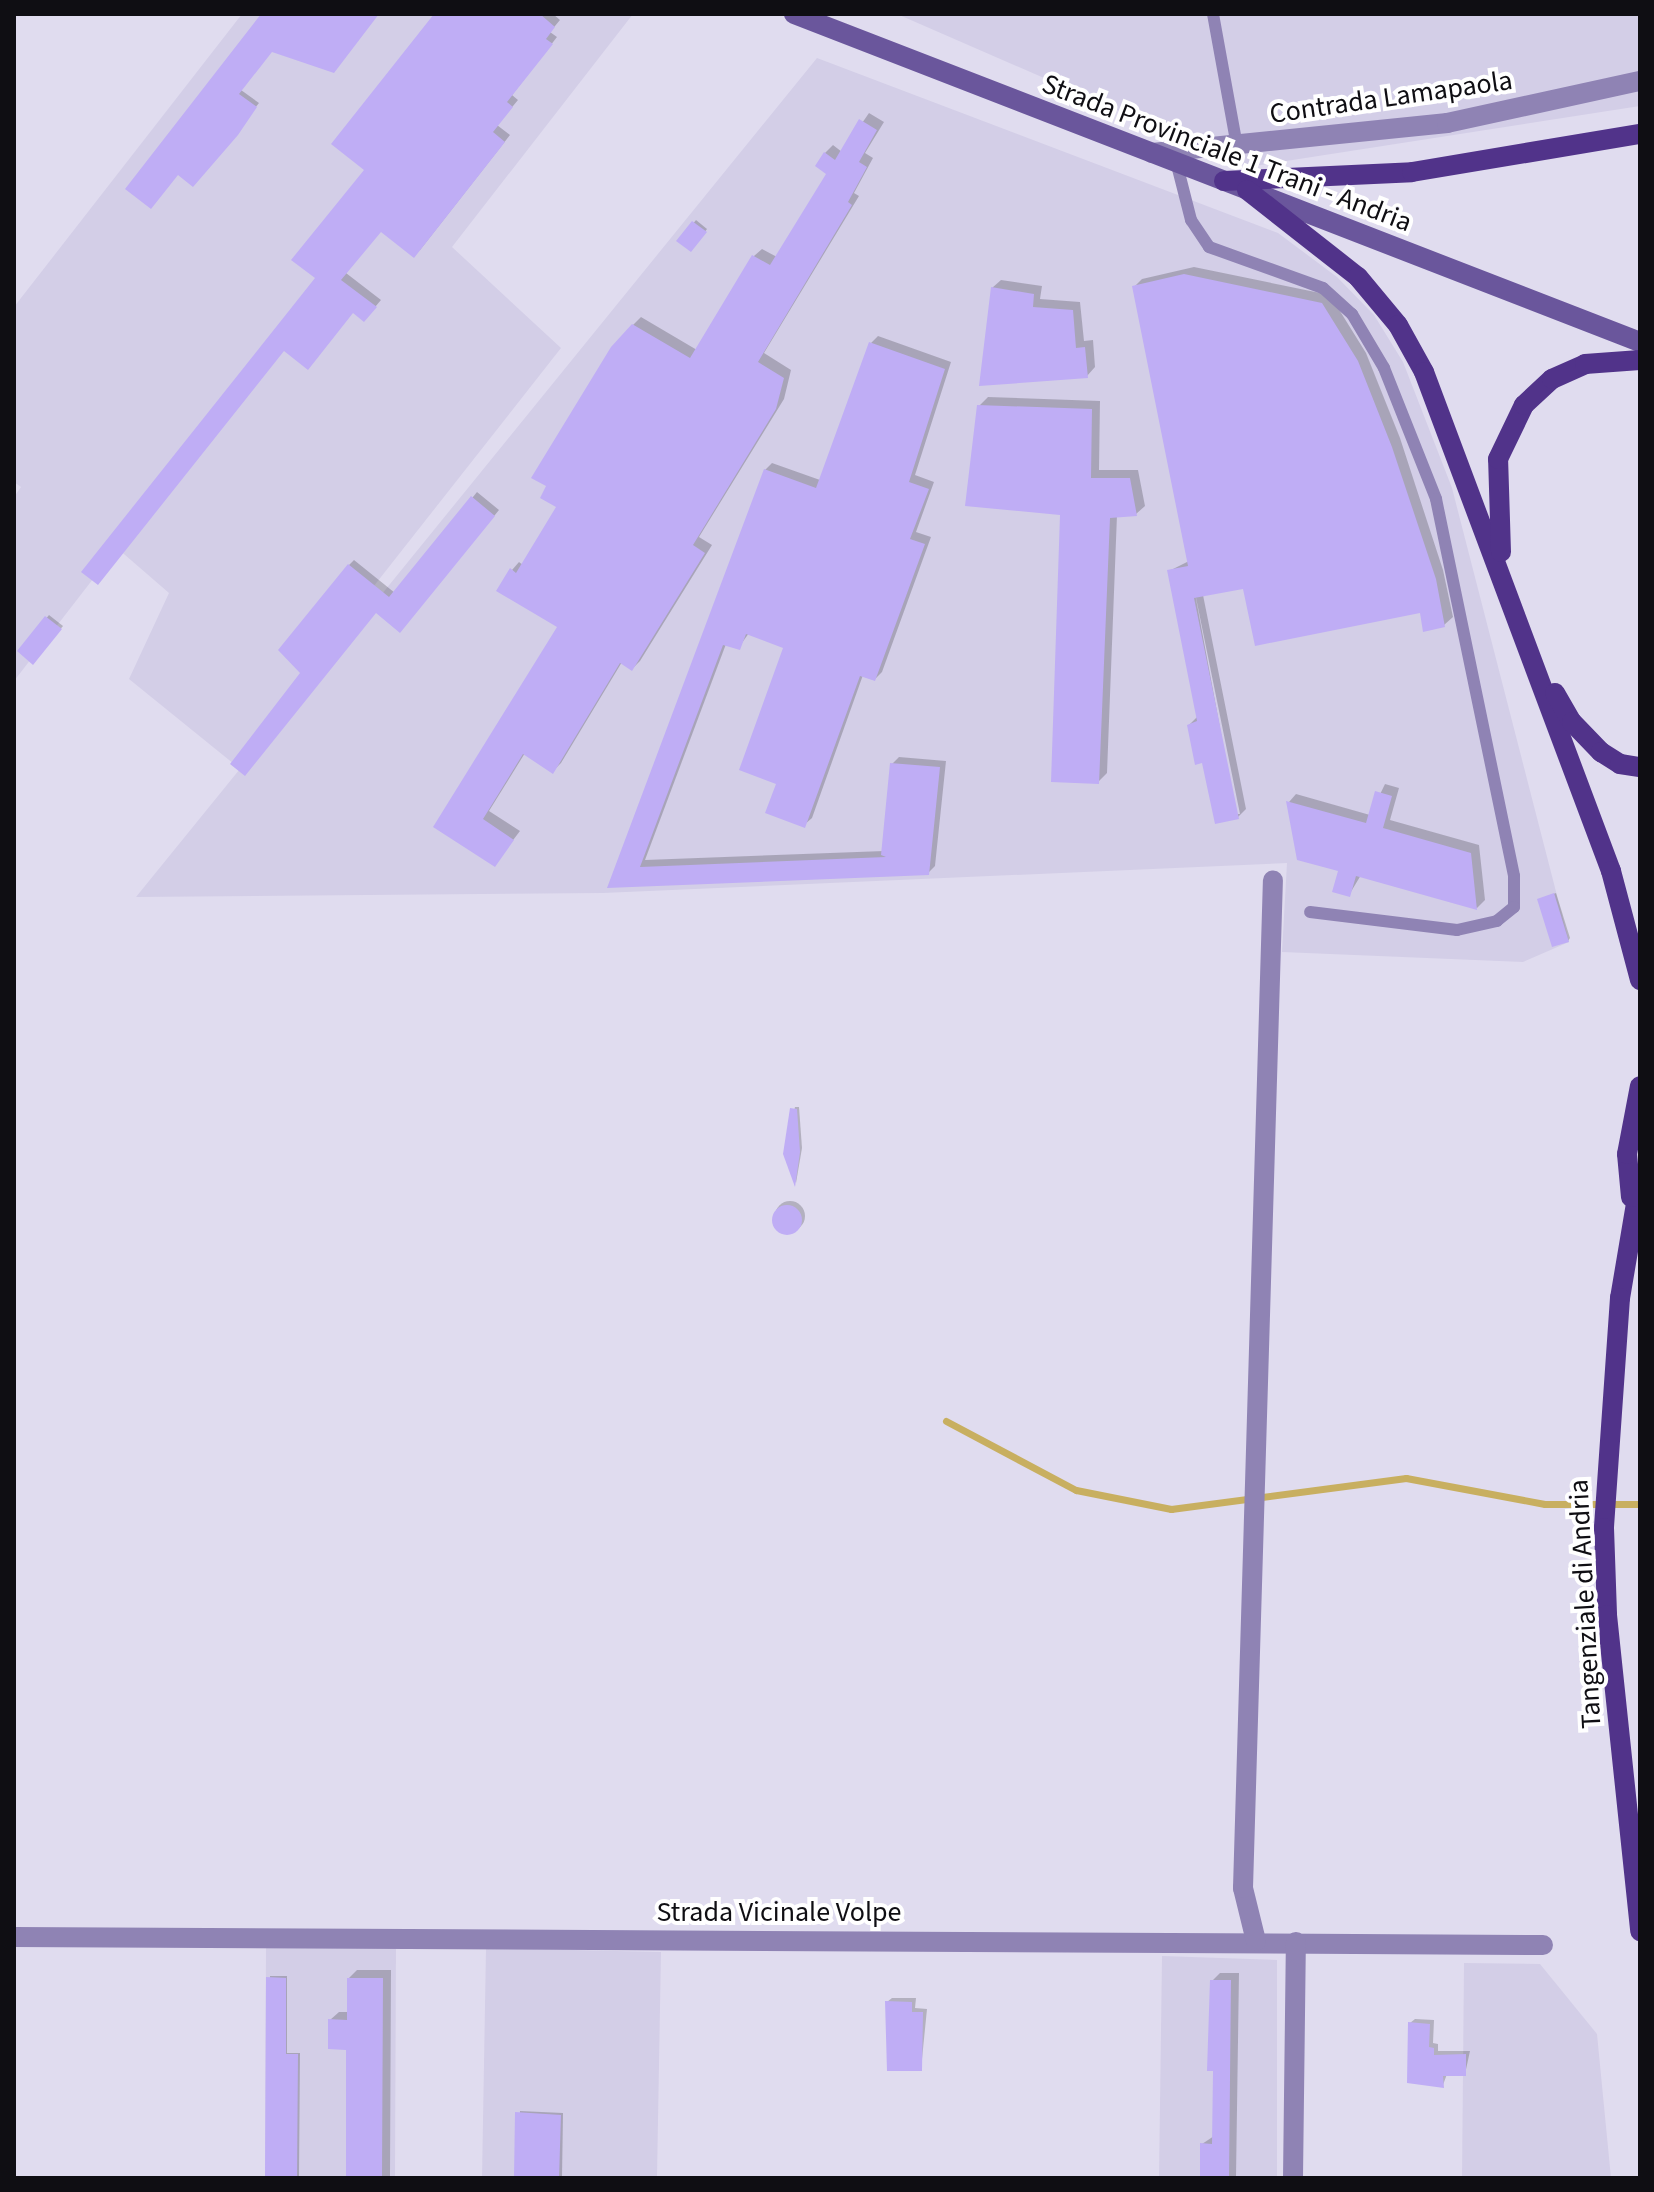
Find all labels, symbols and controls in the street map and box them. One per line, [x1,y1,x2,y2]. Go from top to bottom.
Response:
street label: Contrada Lamapaola [1267,63,1515,131]
street label: Strada Provinciale 1 Trani - Andria [1037,67,1417,239]
street label: Tangenziale di Andria [1562,1478,1608,1730]
street label: Strada Vicinale Volpe [657,1895,901,1929]

